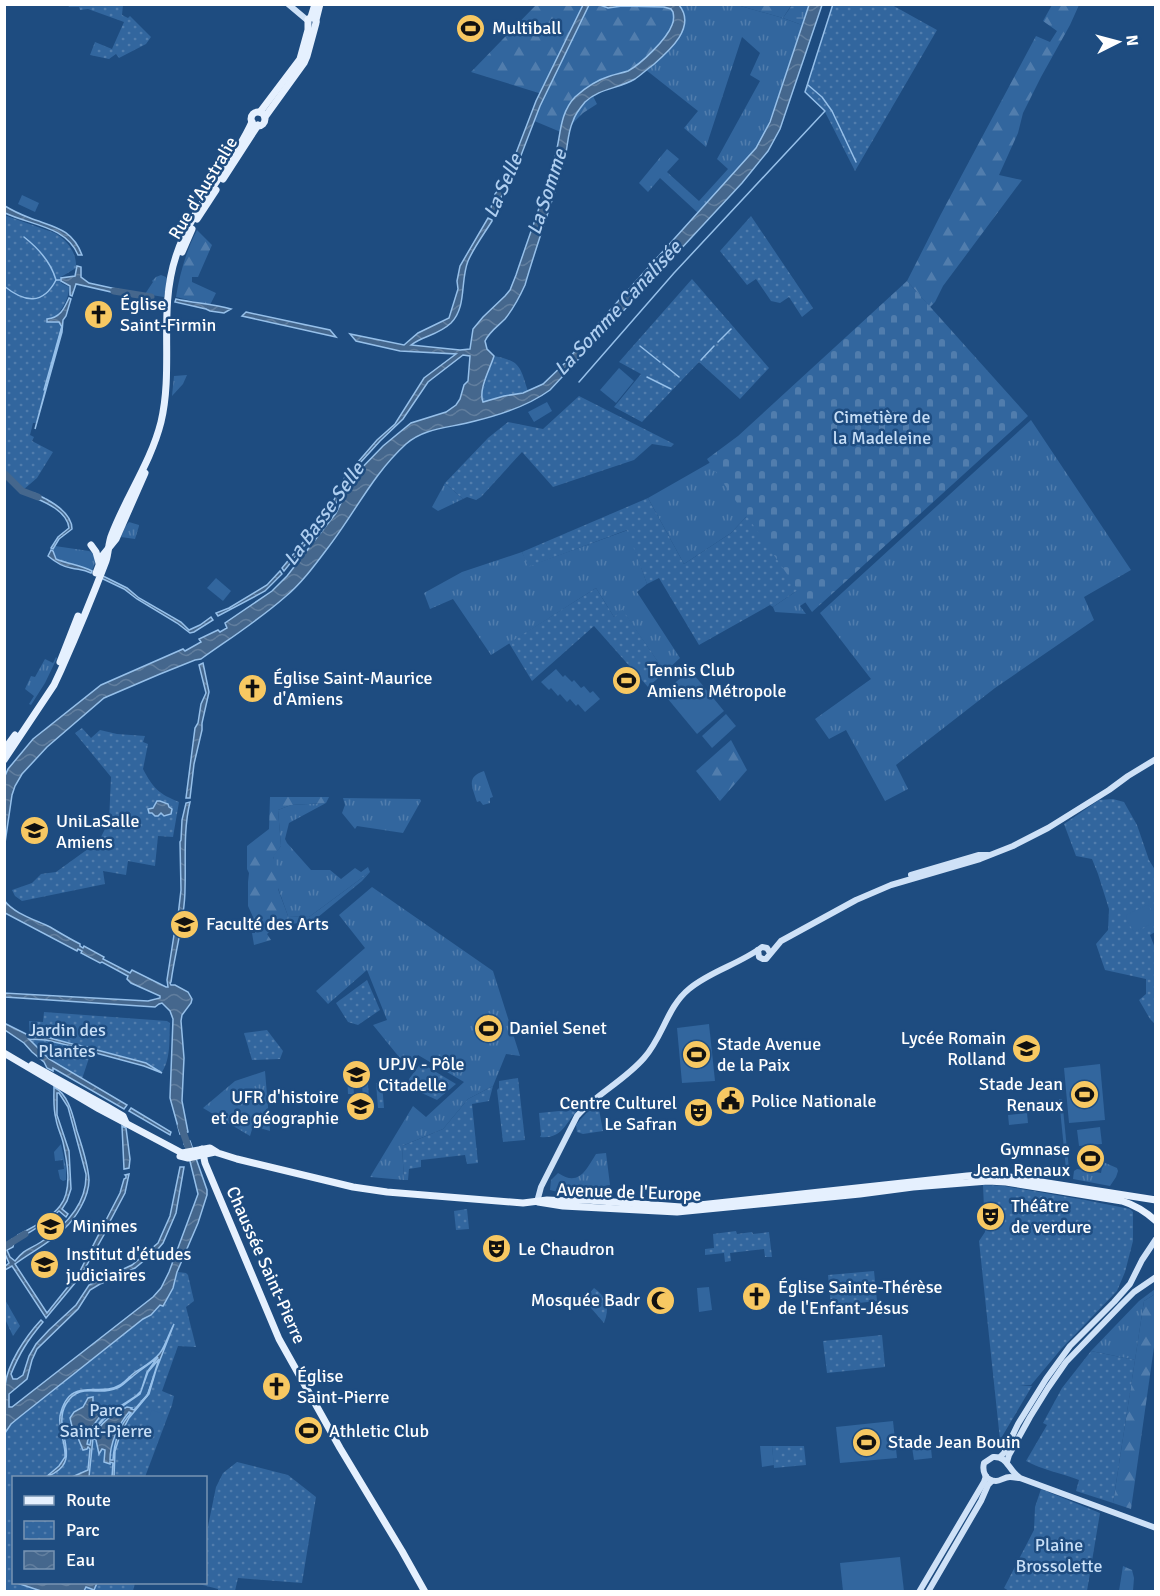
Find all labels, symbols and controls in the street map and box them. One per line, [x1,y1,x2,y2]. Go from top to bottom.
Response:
sports icon: Multiball [455,12,487,44]
north arrow [1088,12,1148,72]
place label: Multiball [492,17,562,39]
text: N [1121,34,1142,47]
street label: Rue d'Australie [164,133,242,243]
water label: La Somme [521,145,573,238]
water label: La Selle [478,149,528,222]
water label: La Somme Canalisée [549,235,688,381]
place label: Église Saint-Firmin [120,293,216,336]
church icon: Église Saint-Firmin [83,298,115,330]
park label: Cimetière de la Madeleine [833,406,931,449]
water label: La Basse Selle [278,457,370,570]
place label: Tennis Club Amiens Métropole [647,659,786,702]
sports icon: Tennis Club Amiens Métropole [610,664,642,696]
place label: Église Saint-Maurice d'Amiens [273,667,433,710]
church icon: Église Saint-Maurice d'Amiens [236,672,268,704]
place label: UniLaSalle Amiens [56,810,139,853]
school or university icon: UniLaSalle Amiens [19,815,51,847]
school or university icon: Faculté des Arts [169,908,201,940]
place label: Faculté des Arts [206,913,329,935]
sports icon: Daniel Senet [472,1012,504,1044]
place label: Daniel Senet [509,1017,607,1039]
park label: Jardin des Plantes [28,1019,106,1062]
place label: Lycée Romain Rolland [901,1027,1006,1070]
school or university icon: Lycée Romain Rolland [1011,1032,1043,1064]
place label: Stade Avenue de la Paix [717,1033,821,1076]
sports icon: Stade Avenue de la Paix [680,1038,712,1070]
place label: UPJV - Pôle Citadelle [378,1053,465,1096]
school or university icon: UPJV - Pôle Citadelle [341,1058,373,1090]
place label: Stade Jean Renaux [979,1073,1064,1116]
sports icon: Stade Jean Renaux [1068,1078,1100,1110]
public building icon: Police Nationale [714,1085,746,1117]
place label: UFR d'histoire et de géographie [211,1086,339,1129]
place label: Police Nationale [751,1090,876,1112]
school or university icon: UFR d'histoire et de géographie [344,1091,376,1123]
place label: Centre Culturel Le Safran [560,1092,677,1135]
theatre icon: Centre Culturel Le Safran [682,1097,714,1129]
place label: Gymnase Jean Renaux [973,1138,1071,1181]
sports icon: Gymnase Jean Renaux [1075,1143,1107,1175]
street label: Avenue de l'Europe [556,1178,702,1206]
street label: Chaussée Saint-Pierre [221,1183,311,1347]
place label: Théâtre de verdure [1011,1195,1092,1238]
theatre icon: Théâtre de verdure [974,1200,1006,1232]
school or university icon: Minimes [35,1210,67,1242]
place label: Minimes [72,1215,137,1237]
theatre icon: Le Chaudron [481,1233,513,1265]
place label: Le Chaudron [518,1238,615,1260]
place label: Institut d'études judiciaires [66,1243,192,1286]
school or university icon: Institut d'études judiciaires [29,1248,61,1280]
place label: Église Sainte-Thérèse de l'Enfant-Jésus [778,1276,943,1319]
church icon: Église Sainte-Thérèse de l'Enfant-Jésus [741,1281,773,1313]
mosque icon: Mosquée Badr [645,1284,677,1316]
place label: Mosquée Badr [531,1289,640,1311]
place label: Église Saint-Pierre [297,1365,389,1408]
church icon: Église Saint-Pierre [260,1370,292,1402]
park label: Parc Saint-Pierre [60,1399,152,1442]
sports icon: Athletic Club [292,1415,324,1447]
place label: Athletic Club [329,1420,429,1442]
sports icon: Stade Jean Bouin [851,1426,883,1458]
place label: Stade Jean Bouin [888,1431,1021,1453]
legend [12,1476,207,1584]
text: Route [66,1489,111,1511]
text: Parc [66,1519,100,1541]
park label: Plaine Brossolette [1016,1534,1102,1577]
text: Eau [66,1549,95,1571]

